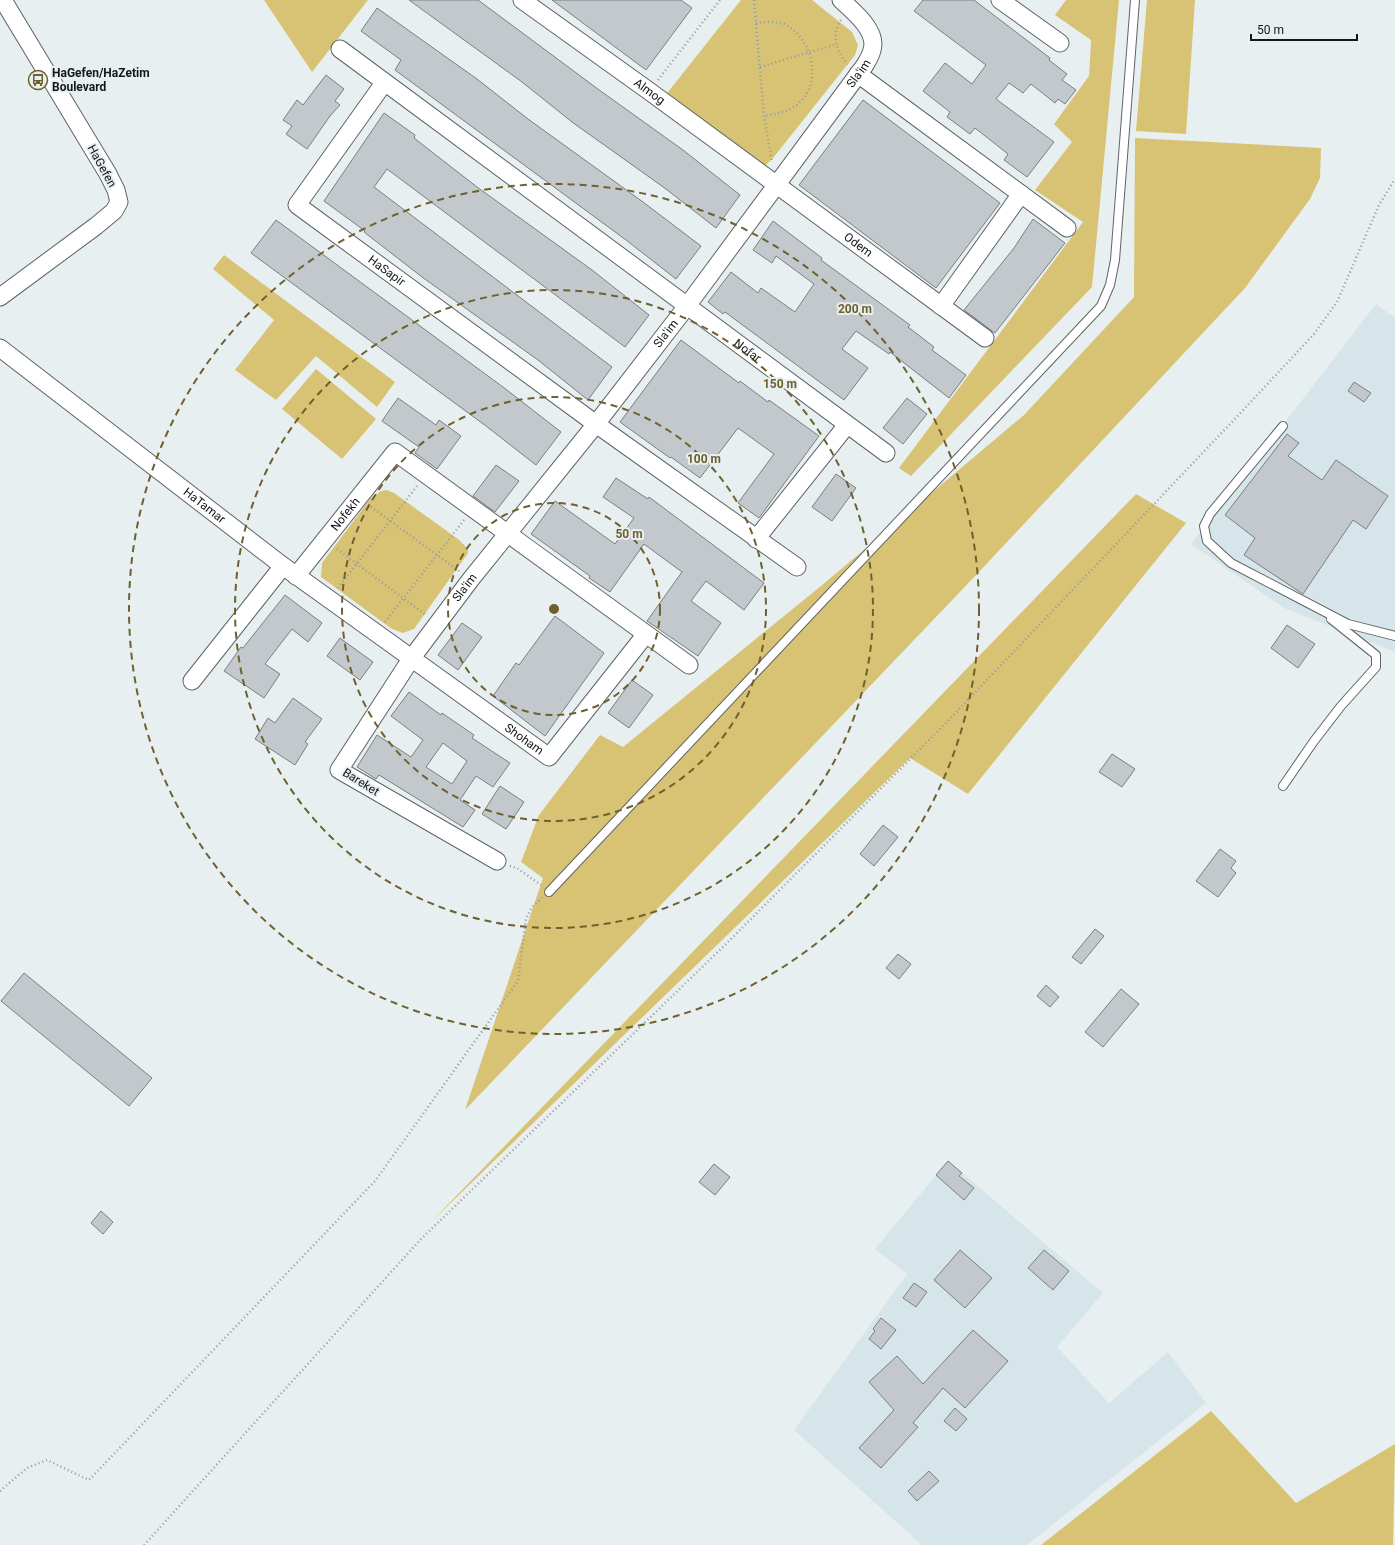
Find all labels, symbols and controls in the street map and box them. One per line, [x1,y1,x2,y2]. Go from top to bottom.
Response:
scale bar [1251,16,1357,42]
text: 50 m [1257,23,1284,37]
street label: Sla'im [844,57,874,90]
place label: HaGefen/HaZetim Boulevard [52,66,150,94]
bus stop icon: HaGefen/HaZetim Boulevard [27,69,49,91]
street label: Almog [631,76,668,107]
street label: HaGefen [85,142,119,190]
street label: Odem [841,230,875,260]
street label: HaSapir [365,252,408,289]
text: 200 m [838,302,872,316]
street label: Sla'im [651,317,681,350]
street label: Nofar [731,336,764,365]
text: 150 m [763,377,797,391]
text: 100 m [687,452,721,466]
street label: HaTamar [181,485,228,526]
street label: Nofekh [328,495,363,534]
text: 50 m [615,527,643,541]
street label: Sla'im [449,571,480,604]
centre of rings [547,602,561,616]
street label: Shoham [502,721,546,758]
street label: Bareket [340,765,382,799]

